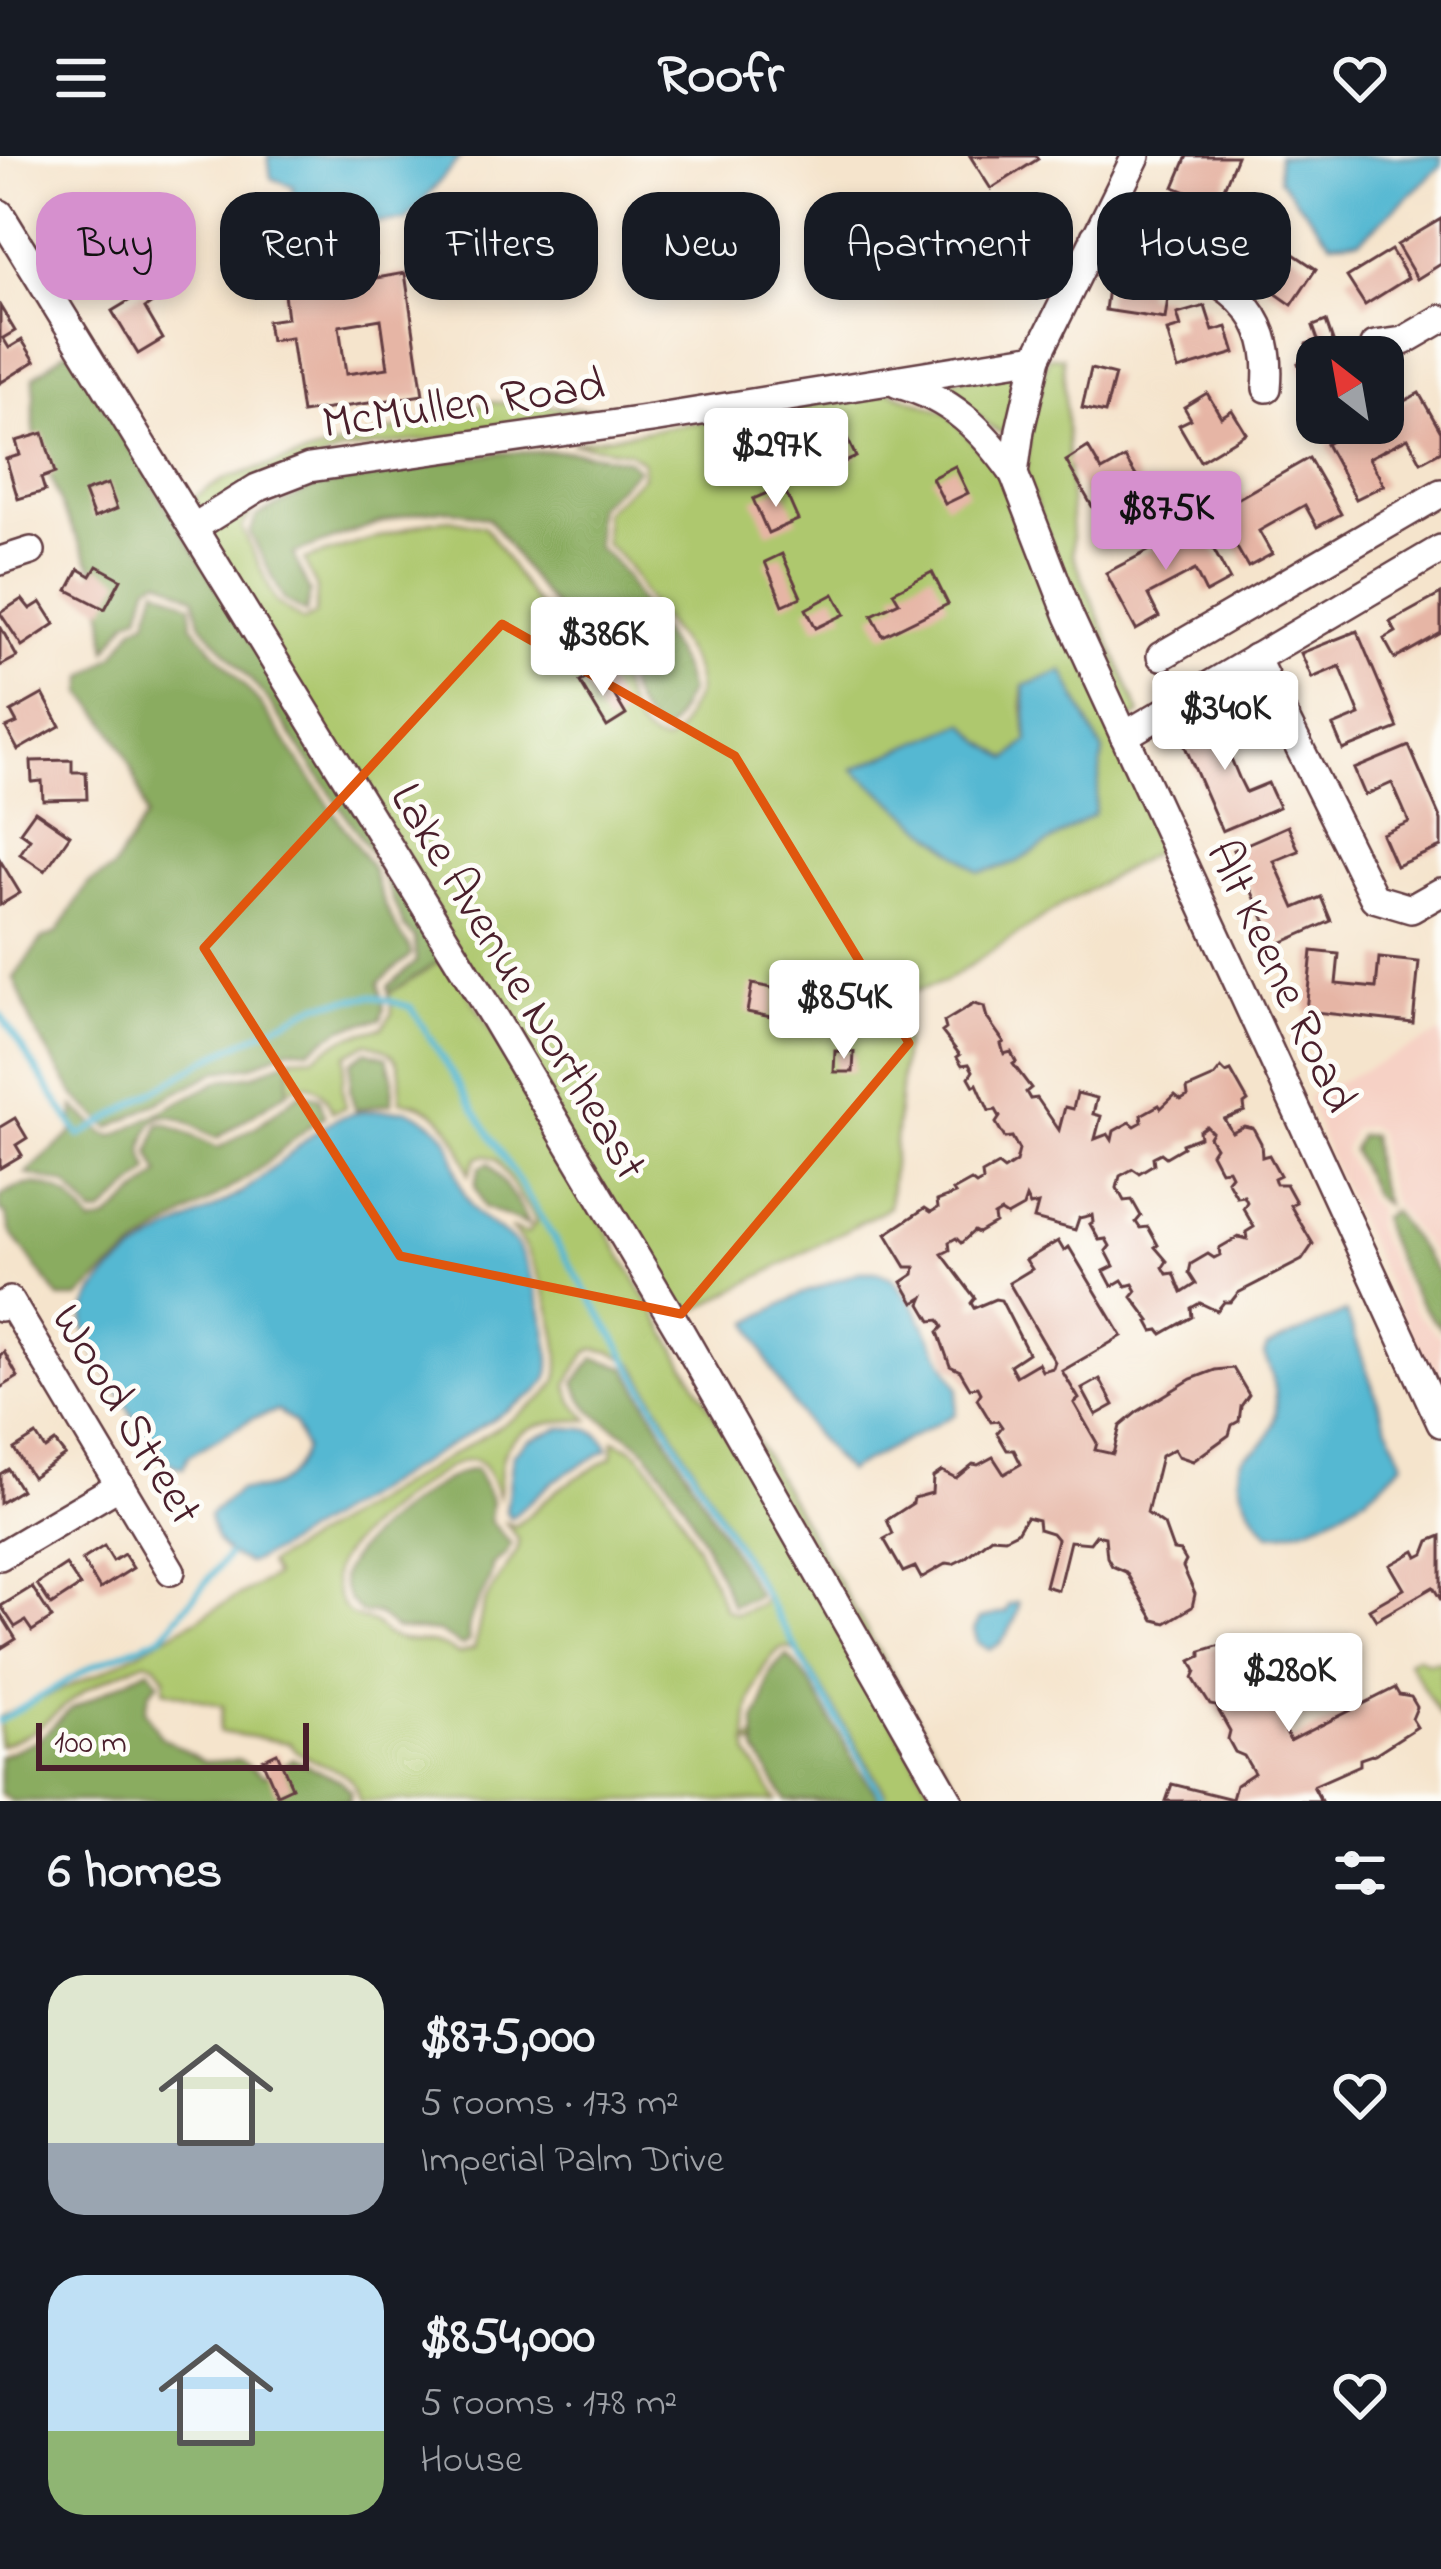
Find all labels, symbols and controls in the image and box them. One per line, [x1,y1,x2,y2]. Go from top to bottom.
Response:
text: Roofr [657,39,784,117]
icon: menu [48,45,114,111]
icon: heart [1327,45,1393,111]
chip: Buy [36,192,196,300]
chip: Rent [220,192,380,300]
chip: Filters [404,192,598,300]
chip: New [622,192,780,300]
chip: Apartment [804,192,1073,300]
chip: House [1097,192,1291,300]
north arrow [1296,336,1404,444]
map controls [1296,336,1404,444]
street label: McMullen Road [318,351,610,460]
pin: $297K [692,408,860,510]
text: $297K [731,418,821,475]
pin: $875K [1082,471,1250,573]
text: $875K [1118,481,1214,538]
pin: $386K [519,597,687,699]
text: $386K [558,607,648,664]
pin: $340K [1141,671,1309,773]
text: $340K [1179,681,1271,738]
street label: Lake Avenue Northeast [370,770,663,1195]
street label: Alt Keene Road [1186,829,1373,1125]
pin: $854K [760,960,928,1062]
text: $854K [796,970,892,1027]
street label: Wood Street [31,1292,218,1539]
pin: $280K [1205,1633,1373,1735]
text: $280K [1242,1643,1336,1700]
scale bar [36,1717,309,1770]
text: 100 m [54,1720,127,1768]
text: 6 homes [48,1836,222,1911]
icon: filters [1327,1840,1393,1906]
text: $875,000 [420,2001,595,2076]
icon: home [144,2023,288,2167]
icon: heart [1327,2062,1393,2128]
text: 5 rooms · 173 m² [420,2076,679,2133]
text: Imperial Palm Drive [420,2133,724,2190]
text: $854,000 [420,2301,595,2376]
icon: home [144,2323,288,2467]
icon: heart [1327,2362,1393,2428]
text: 5 rooms · 178 m² [420,2376,677,2433]
text: House [420,2433,522,2490]

